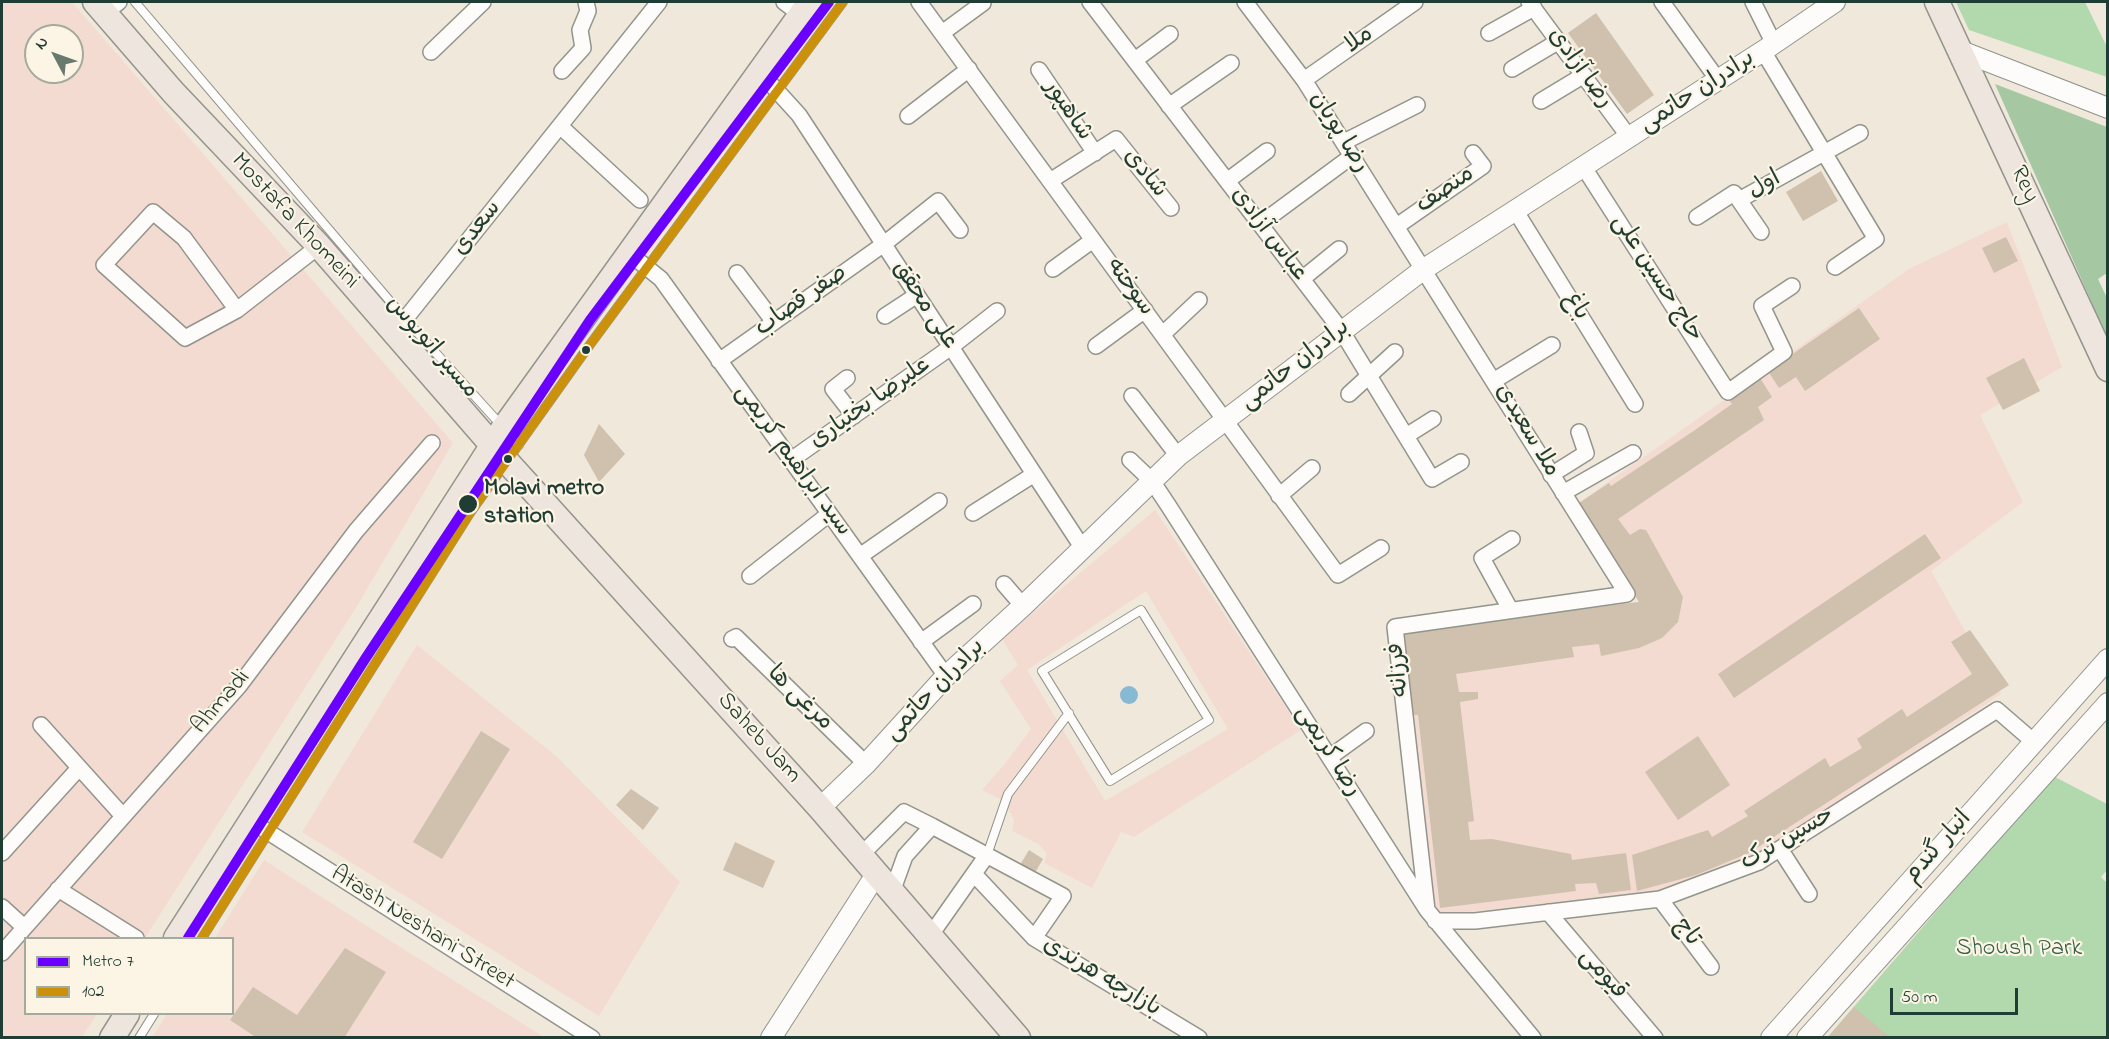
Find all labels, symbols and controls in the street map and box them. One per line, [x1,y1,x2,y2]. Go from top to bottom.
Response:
street label: ملا [1340,21,1380,61]
street label: رضا آزادی [1540,23,1618,115]
north arrow [24,24,84,84]
text: N [29,32,55,55]
street label: برادران حاتمی [1635,45,1761,141]
street label: شاهپور [1036,75,1098,147]
street label: رضا پویان [1302,87,1374,179]
street label: شادی [1116,144,1172,204]
street label: Mostafa Khomeini [224,148,364,296]
street label: منصف [1411,161,1481,221]
street label: Rey [2002,162,2044,208]
street label: اول [1744,165,1786,207]
street label: عباس آزادی [1223,182,1313,288]
street label: سعدی [447,196,509,262]
street label: حاج حسین علی [1604,210,1708,348]
street label: سوخته [1098,253,1160,323]
street label: علی محقق [885,256,963,356]
street label: صفر قصاب [750,260,854,344]
street label: باغ [1555,288,1595,326]
street label: مسیر اتوبوس [379,291,483,405]
street label: برادران حاتمی [1235,314,1357,418]
unlabelled marker [580,344,592,356]
street label: علیرضا بختیاری [805,352,937,456]
street label: سید ابراهیم کریمی [727,379,857,543]
street label: ملا سعیدی [1487,379,1565,483]
unlabelled marker [502,453,514,465]
place label: Molavi metro station [484,476,604,532]
marker: Molavi metro station [457,493,479,515]
street label: برادران حاتمی [880,634,992,748]
street label: فرزانه [1383,641,1417,699]
street label: مرغی ها [760,660,838,738]
street label: Ahmadi [186,665,258,741]
street label: Saheb Jam [710,688,806,790]
street label: رضا کریمی [1288,701,1366,803]
street label: حسین ترک [1736,802,1840,878]
street label: انبار گندم [1899,806,1979,890]
street label: Atash Neshani Street [325,861,519,997]
street label: تاج [1666,913,1706,953]
street label: بازارچه هرندی [1037,931,1165,1025]
park label: Shoush Park [1956,936,2082,964]
legend [24,937,234,1015]
street label: قیومی [1572,943,1632,1007]
text: Metro 7 [82,949,134,975]
scale bar [1893,976,2020,1014]
text: 102 [82,979,104,1005]
text: 50 m [1901,985,1938,1011]

